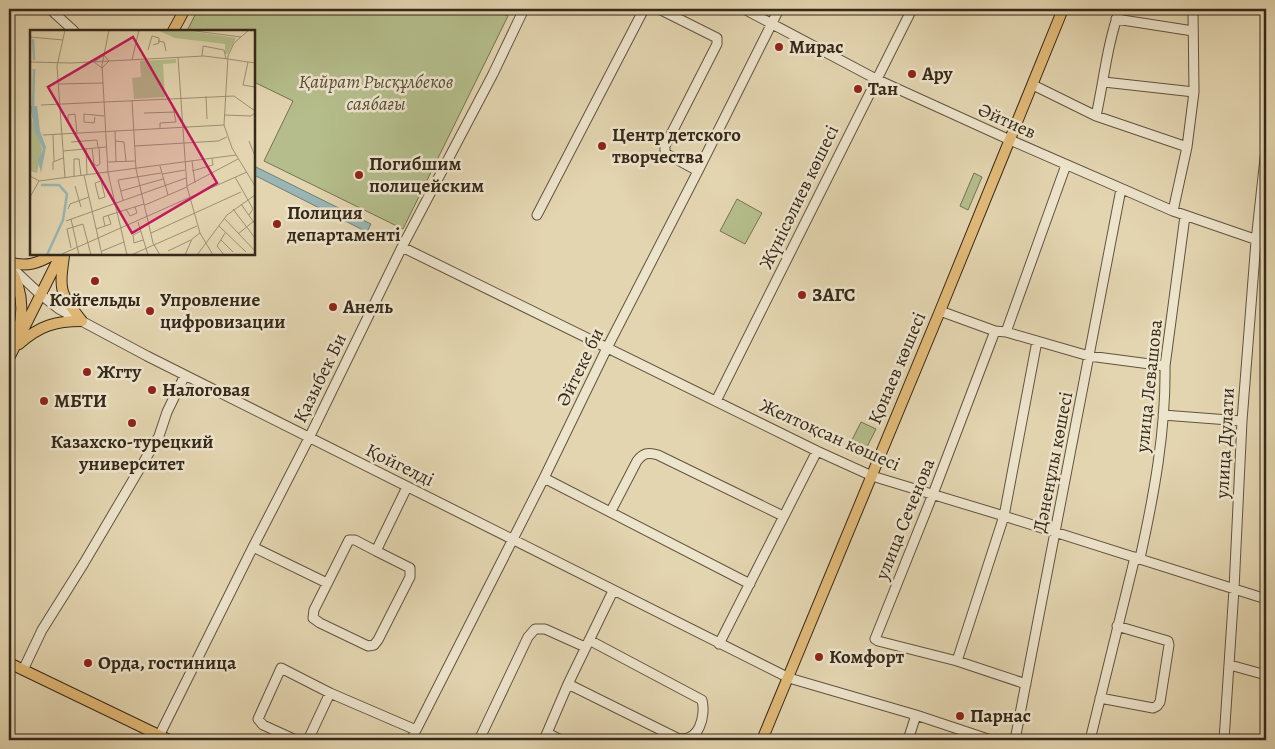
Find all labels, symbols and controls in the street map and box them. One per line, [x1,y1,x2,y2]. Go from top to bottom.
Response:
inset map [30,30,255,255]
place label: Мирас [789,34,844,60]
marker: Мирас [773,41,785,53]
place label: Ару [921,61,953,87]
marker: Ару [906,68,918,80]
park label: Қайрат Рысқұлбеков саябағы [299,69,453,117]
place label: Тан [868,76,898,102]
marker: Тан [852,83,864,95]
street label: Әйтиев [974,97,1040,145]
street label: Жүнісәлиев көшесі [753,121,845,273]
place label: Центр детского творчества [612,122,741,170]
marker: Центр детского творчества [596,140,608,152]
place label: Погибшим полицейским [369,151,484,199]
marker: Погибшим полицейским [353,169,365,181]
place label: Полиция департаменті [286,200,401,248]
marker: Полиция департаменті [271,218,283,230]
marker: Койгельды [89,275,101,287]
place label: ЗАГС [812,282,856,308]
place label: Койгельды [49,287,141,313]
place label: Упровление цифровизации [160,287,285,335]
marker: ЗАГС [796,289,808,301]
place label: Анель [342,294,393,320]
marker: Анель [327,301,339,313]
marker: Упровление цифровизации [144,305,156,317]
street label: Қонаев көшесі [862,308,932,428]
street label: улица Левашова [1129,318,1169,455]
street label: Әйтеке би [550,324,610,410]
street label: Қазыбек Би [287,329,353,427]
place label: Жгту [97,359,142,385]
marker: Жгту [81,366,93,378]
place label: Налоговая [162,377,250,403]
marker: Налоговая [146,384,158,396]
street label: улица Дулати [1209,387,1241,500]
place label: МБТИ [54,388,107,414]
street label: Дәненұлы көшесі [1027,389,1079,535]
street label: Желтоқсан көшесі [756,392,904,478]
marker: МБТИ [38,395,50,407]
marker: Казахско-турецкий университет [126,417,138,429]
place label: Казахско-турецкий университет [50,429,214,477]
street label: Қойгелді [361,437,439,493]
street label: улица Сеченова [868,454,941,584]
place label: Комфорт [829,644,905,670]
place label: Орда, гостиница [98,650,237,676]
marker: Комфорт [813,651,825,663]
marker: Орда, гостиница [82,657,94,669]
place label: Парнас [970,703,1031,729]
marker: Парнас [954,710,966,722]

